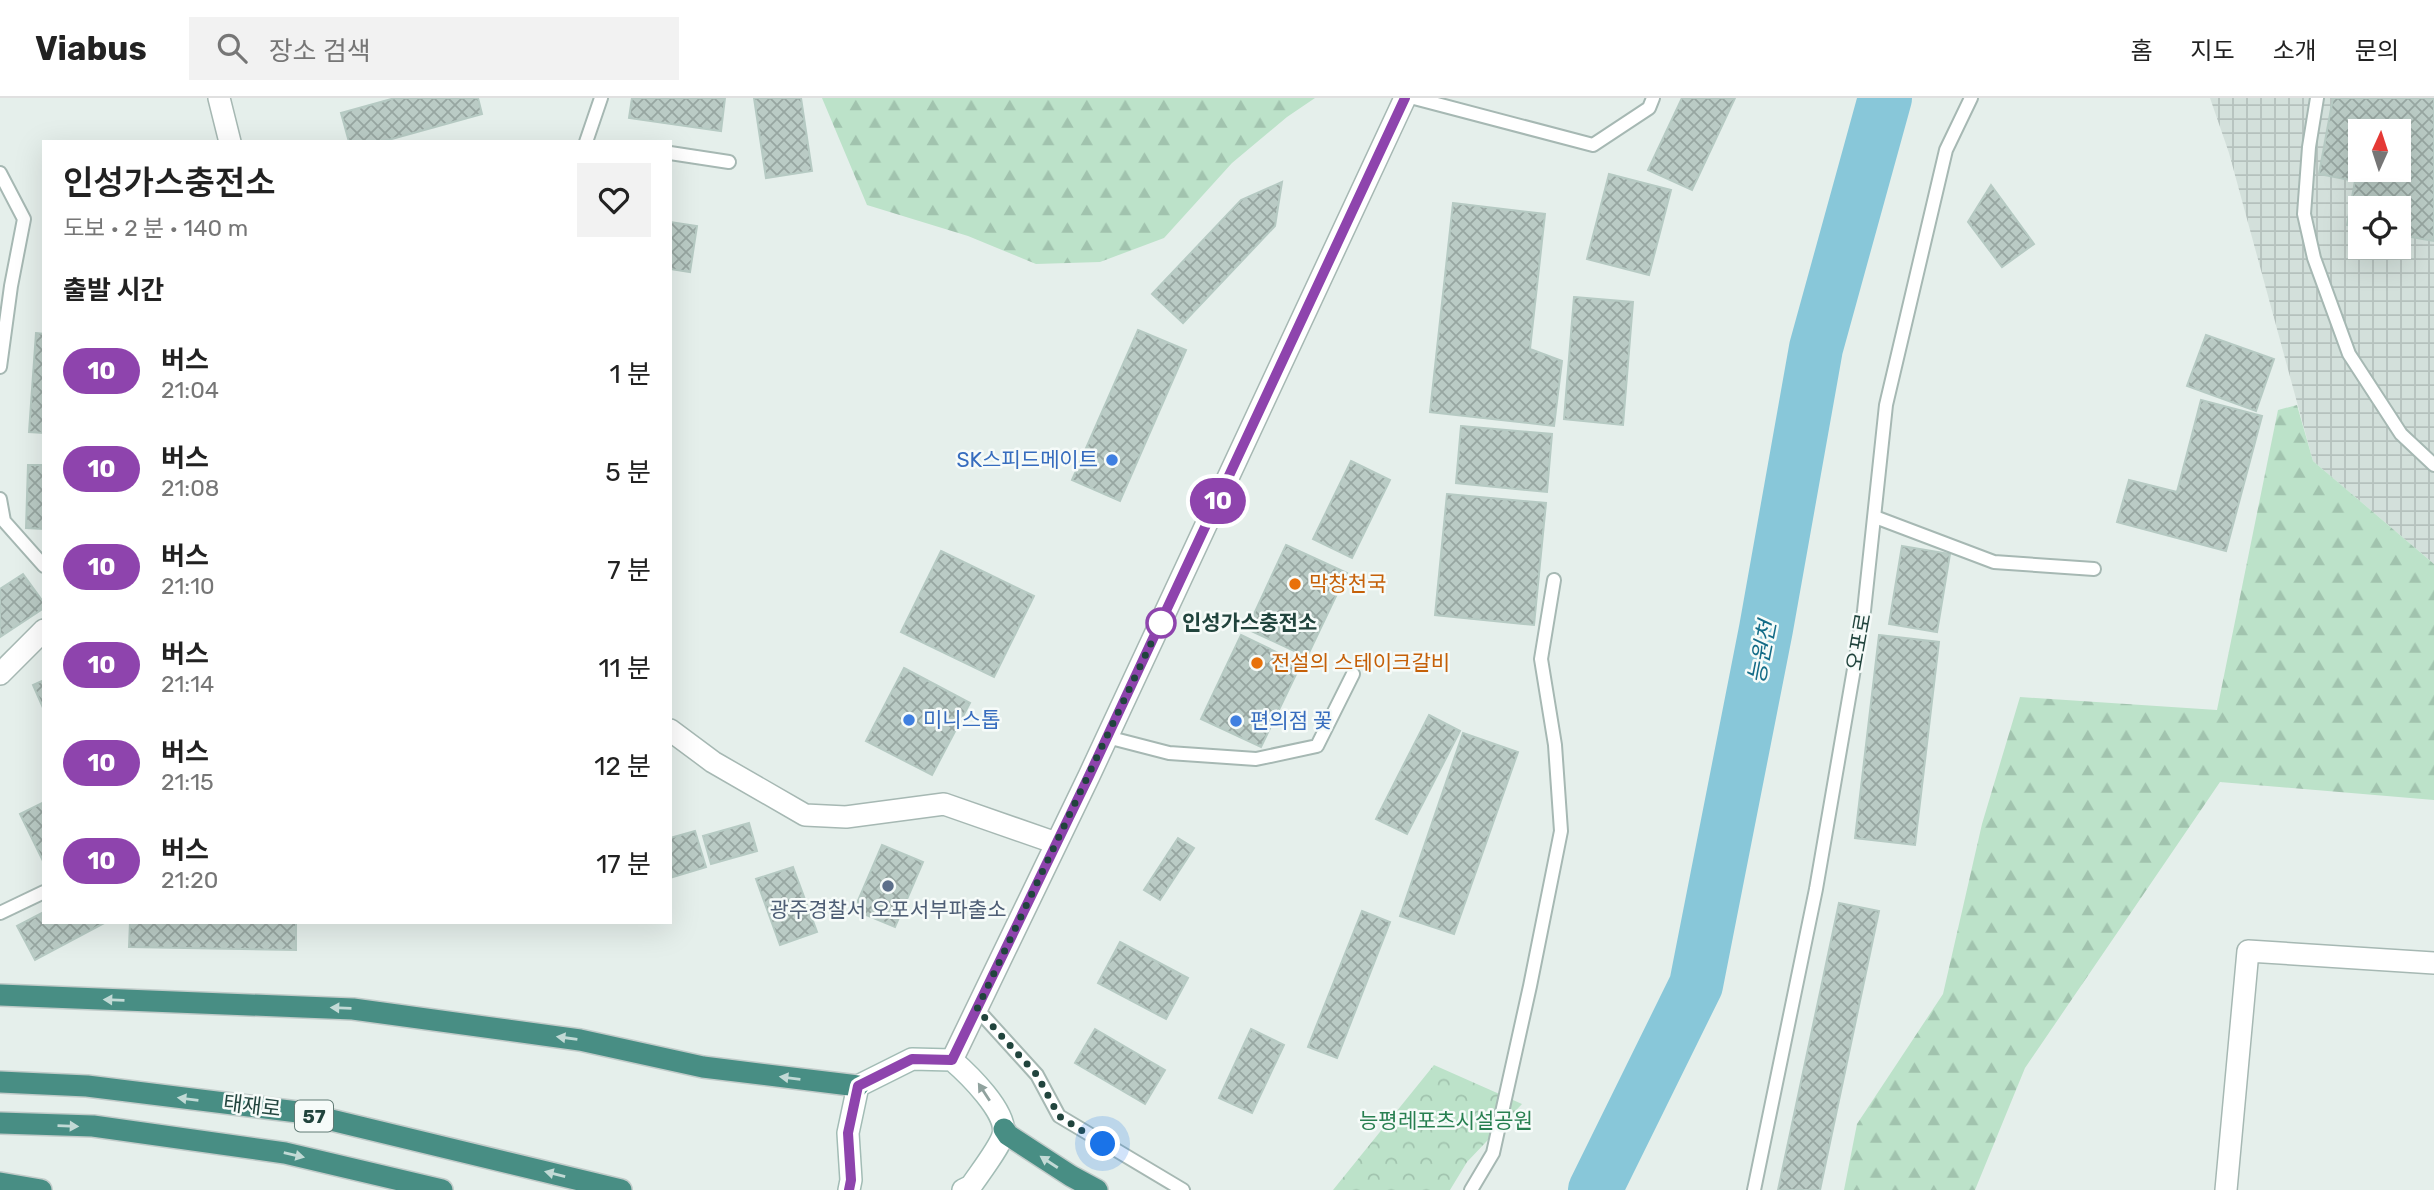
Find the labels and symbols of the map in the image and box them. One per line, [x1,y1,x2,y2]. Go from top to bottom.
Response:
north arrow [2348,119,2412,182]
place label: SK스피드메이트 [956,447,1098,472]
marker: SK스피드메이트 [1104,452,1120,468]
line badge: 10 [1186,478,1250,524]
place label: 막창천국 [1309,571,1386,596]
marker: 막창천국 [1287,576,1303,592]
marker: 인성가스충전소 [1146,608,1176,638]
place label: 인성가스충전소 [1182,610,1317,635]
street label: 오포로 [1841,611,1876,673]
water label: 능원천 [1742,615,1782,686]
place label: 전설의 스테이크갈비 [1271,650,1450,675]
marker: 전설의 스테이크갈비 [1249,655,1265,671]
place label: 미니스톱 [923,707,1000,732]
place label: 편의점 꽃 [1250,708,1332,733]
marker: 미니스톱 [901,712,917,728]
marker: 편의점 꽃 [1228,713,1244,729]
marker: 광주경찰서 오포서부파출소 [880,878,896,894]
place label: 광주경찰서 오포서부파출소 [770,897,1006,922]
one-way arrow [102,994,124,1005]
one-way arrow [330,1003,352,1014]
one-way arrow [555,1032,577,1043]
one-way arrow [779,1072,801,1083]
one-way arrow [977,1083,990,1102]
street label: 태재로 [222,1090,282,1121]
one-way arrow [177,1093,199,1104]
road number: 57 [295,1100,333,1132]
park label: 능평레포츠시설공원 [1359,1108,1533,1133]
one-way arrow [57,1120,79,1131]
your location [1085,1126,1120,1161]
one-way arrow [283,1150,305,1161]
one-way arrow [1039,1155,1059,1168]
one-way arrow [544,1168,566,1179]

